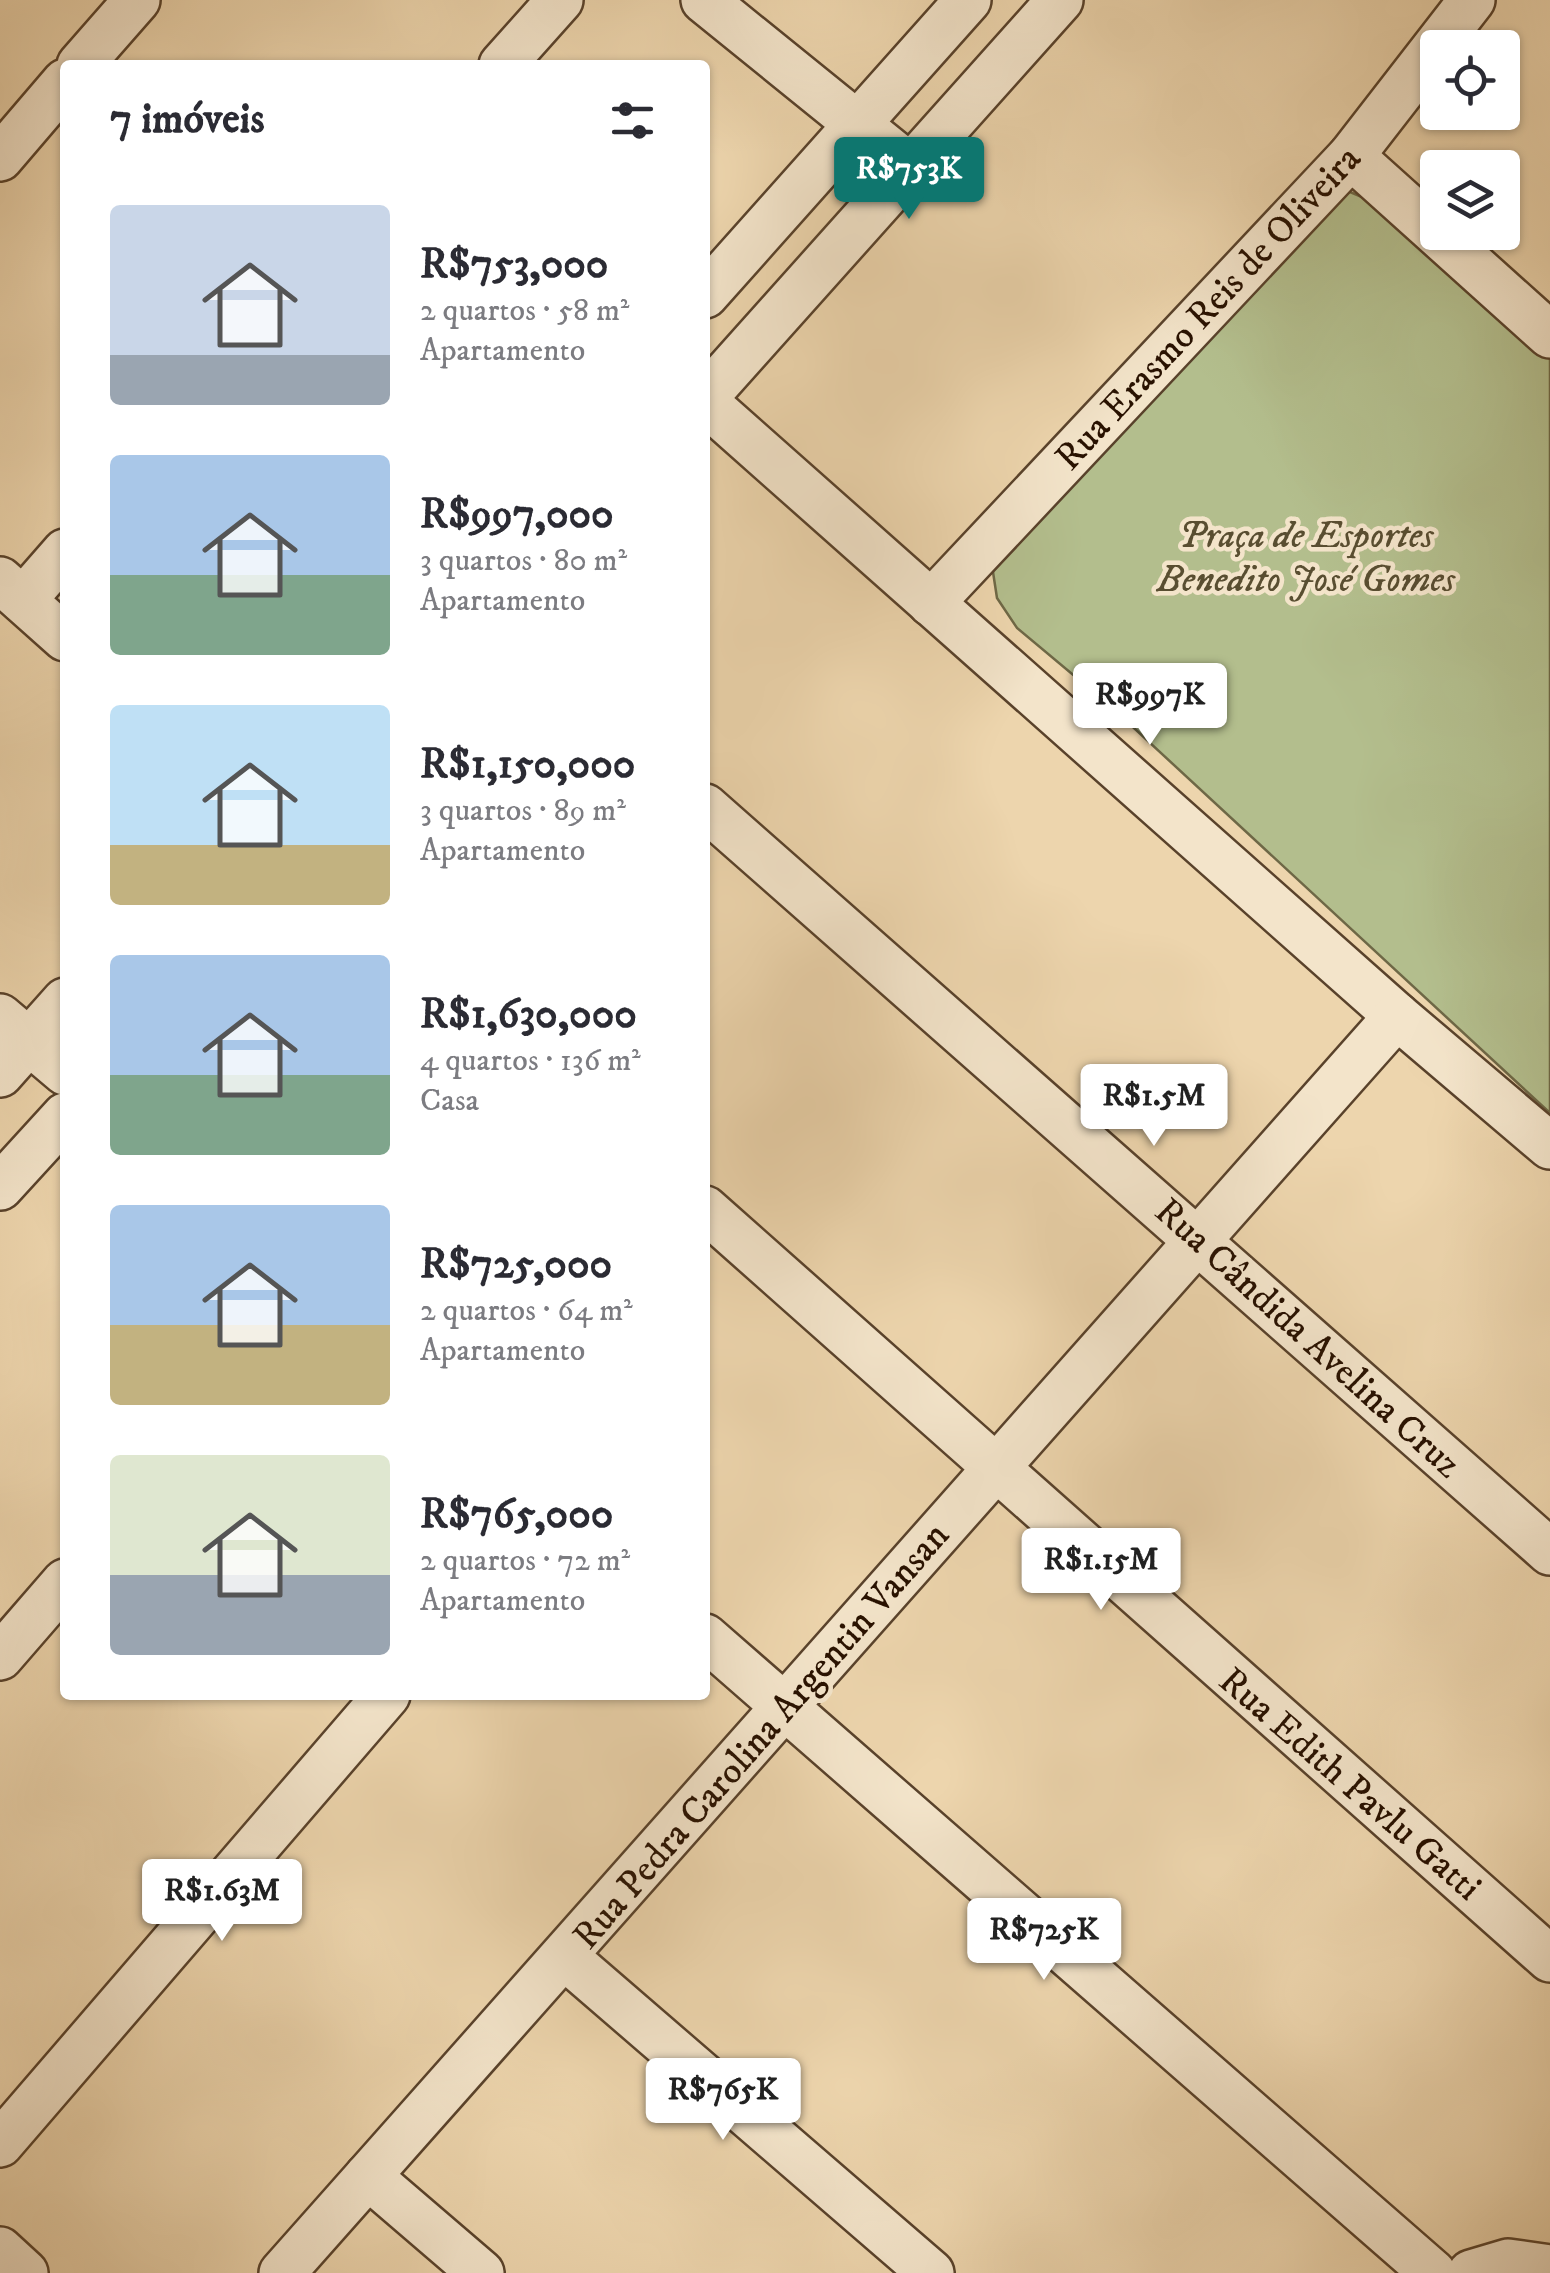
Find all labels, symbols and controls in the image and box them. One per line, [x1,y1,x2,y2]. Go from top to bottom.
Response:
map controls [1420,30,1520,250]
button: locate [1420,30,1520,130]
icon: filters [605,93,660,148]
text: 7 imóveis [110,94,264,146]
street label: Rua Erasmo Reis de Oliveira [1045,136,1372,481]
pin: R$753K [828,137,990,222]
text: R$753K [856,149,962,189]
button: layers [1420,150,1520,250]
text: R$753,000 [420,239,608,291]
icon: home [190,245,310,365]
text: 2 quartos · 58 m² [420,291,629,331]
text: Apartamento [420,331,585,371]
text: R$997,000 [420,489,614,541]
icon: home [190,495,310,615]
park label: Praça de Esportes Benedito José Gomes [1155,512,1456,604]
text: 3 quartos · 80 m² [420,541,627,581]
text: Apartamento [420,581,585,621]
pin: R$997K [1069,663,1231,748]
text: R$997K [1095,675,1205,715]
text: R$1,150,000 [420,739,635,791]
icon: home [190,745,310,865]
text: 3 quartos · 89 m² [420,791,626,831]
text: Apartamento [420,831,585,871]
text: R$1,630,000 [420,989,637,1041]
icon: home [190,995,310,1115]
text: 4 quartos · 136 m² [420,1041,641,1081]
pin: R$1.5M [1073,1064,1235,1149]
text: R$1.5M [1103,1076,1205,1116]
text: Casa [420,1081,479,1121]
street label: Rua Cândida Avelina Cruz [1144,1188,1471,1489]
text: R$725,000 [420,1239,612,1291]
icon: home [190,1245,310,1365]
text: 2 quartos · 64 m² [420,1291,633,1331]
text: Apartamento [420,1331,585,1371]
text: R$765,000 [420,1489,613,1541]
icon: home [190,1495,310,1615]
street label: Rua Pedra Carolina Argentin Vansan [563,1513,960,1960]
pin: R$1.15M [1009,1528,1193,1613]
text: R$1.15M [1044,1540,1158,1580]
text: 2 quartos · 72 m² [420,1541,630,1581]
text: Apartamento [420,1581,585,1621]
street label: Rua Edith Pavlu Gatti [1209,1657,1491,1912]
pin: R$1.63M [130,1859,314,1944]
text: R$1.63M [164,1871,280,1911]
pin: R$725K [963,1898,1125,1983]
text: R$725K [989,1910,1099,1950]
pin: R$765K [642,2058,804,2143]
text: R$765K [668,2070,778,2110]

